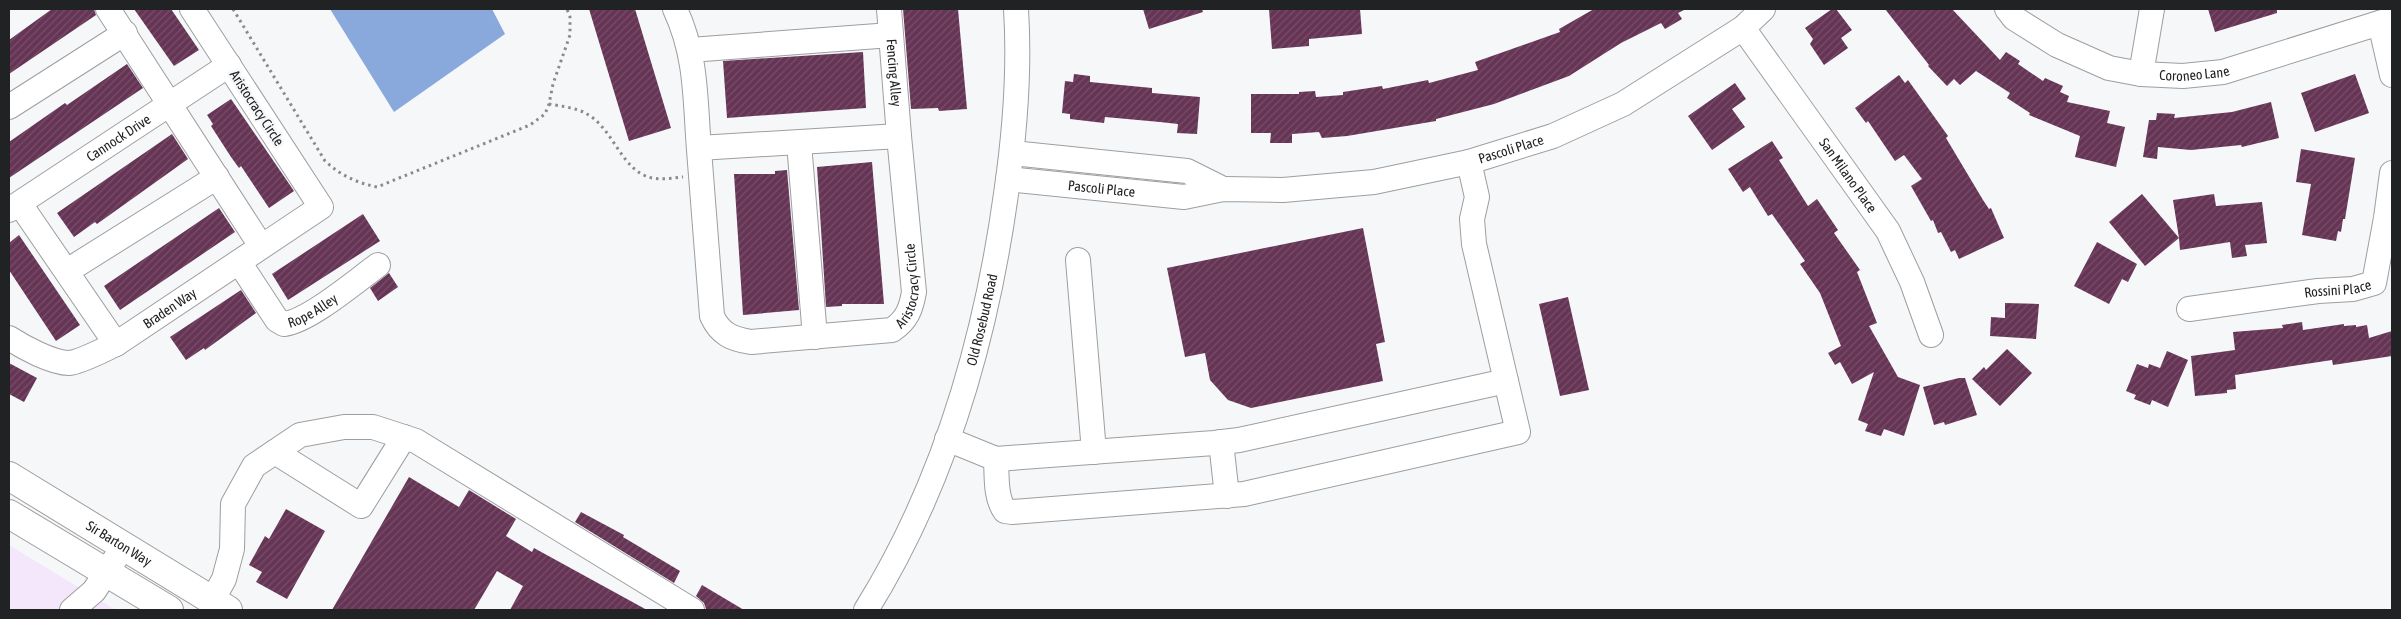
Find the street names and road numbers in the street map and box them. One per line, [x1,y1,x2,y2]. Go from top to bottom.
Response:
street label: Fencing Alley [883,38,905,107]
street label: Coroneo Lane [2159,62,2231,84]
street label: Aristocracy Circle [227,67,287,149]
street label: Cannock Drive [83,111,153,165]
street label: Pascoli Place [1476,131,1545,167]
street label: San Milano Place [1816,135,1880,216]
street label: Pascoli Place [1067,177,1136,200]
street label: Aristocracy Circle [892,243,922,331]
street label: Old Rosebud Road [963,272,1000,368]
street label: Rossini Place [2303,276,2373,301]
street label: Braden Way [140,284,200,332]
street label: Rope Alley [286,290,341,331]
street label: Sir Barton Way [83,517,155,569]

